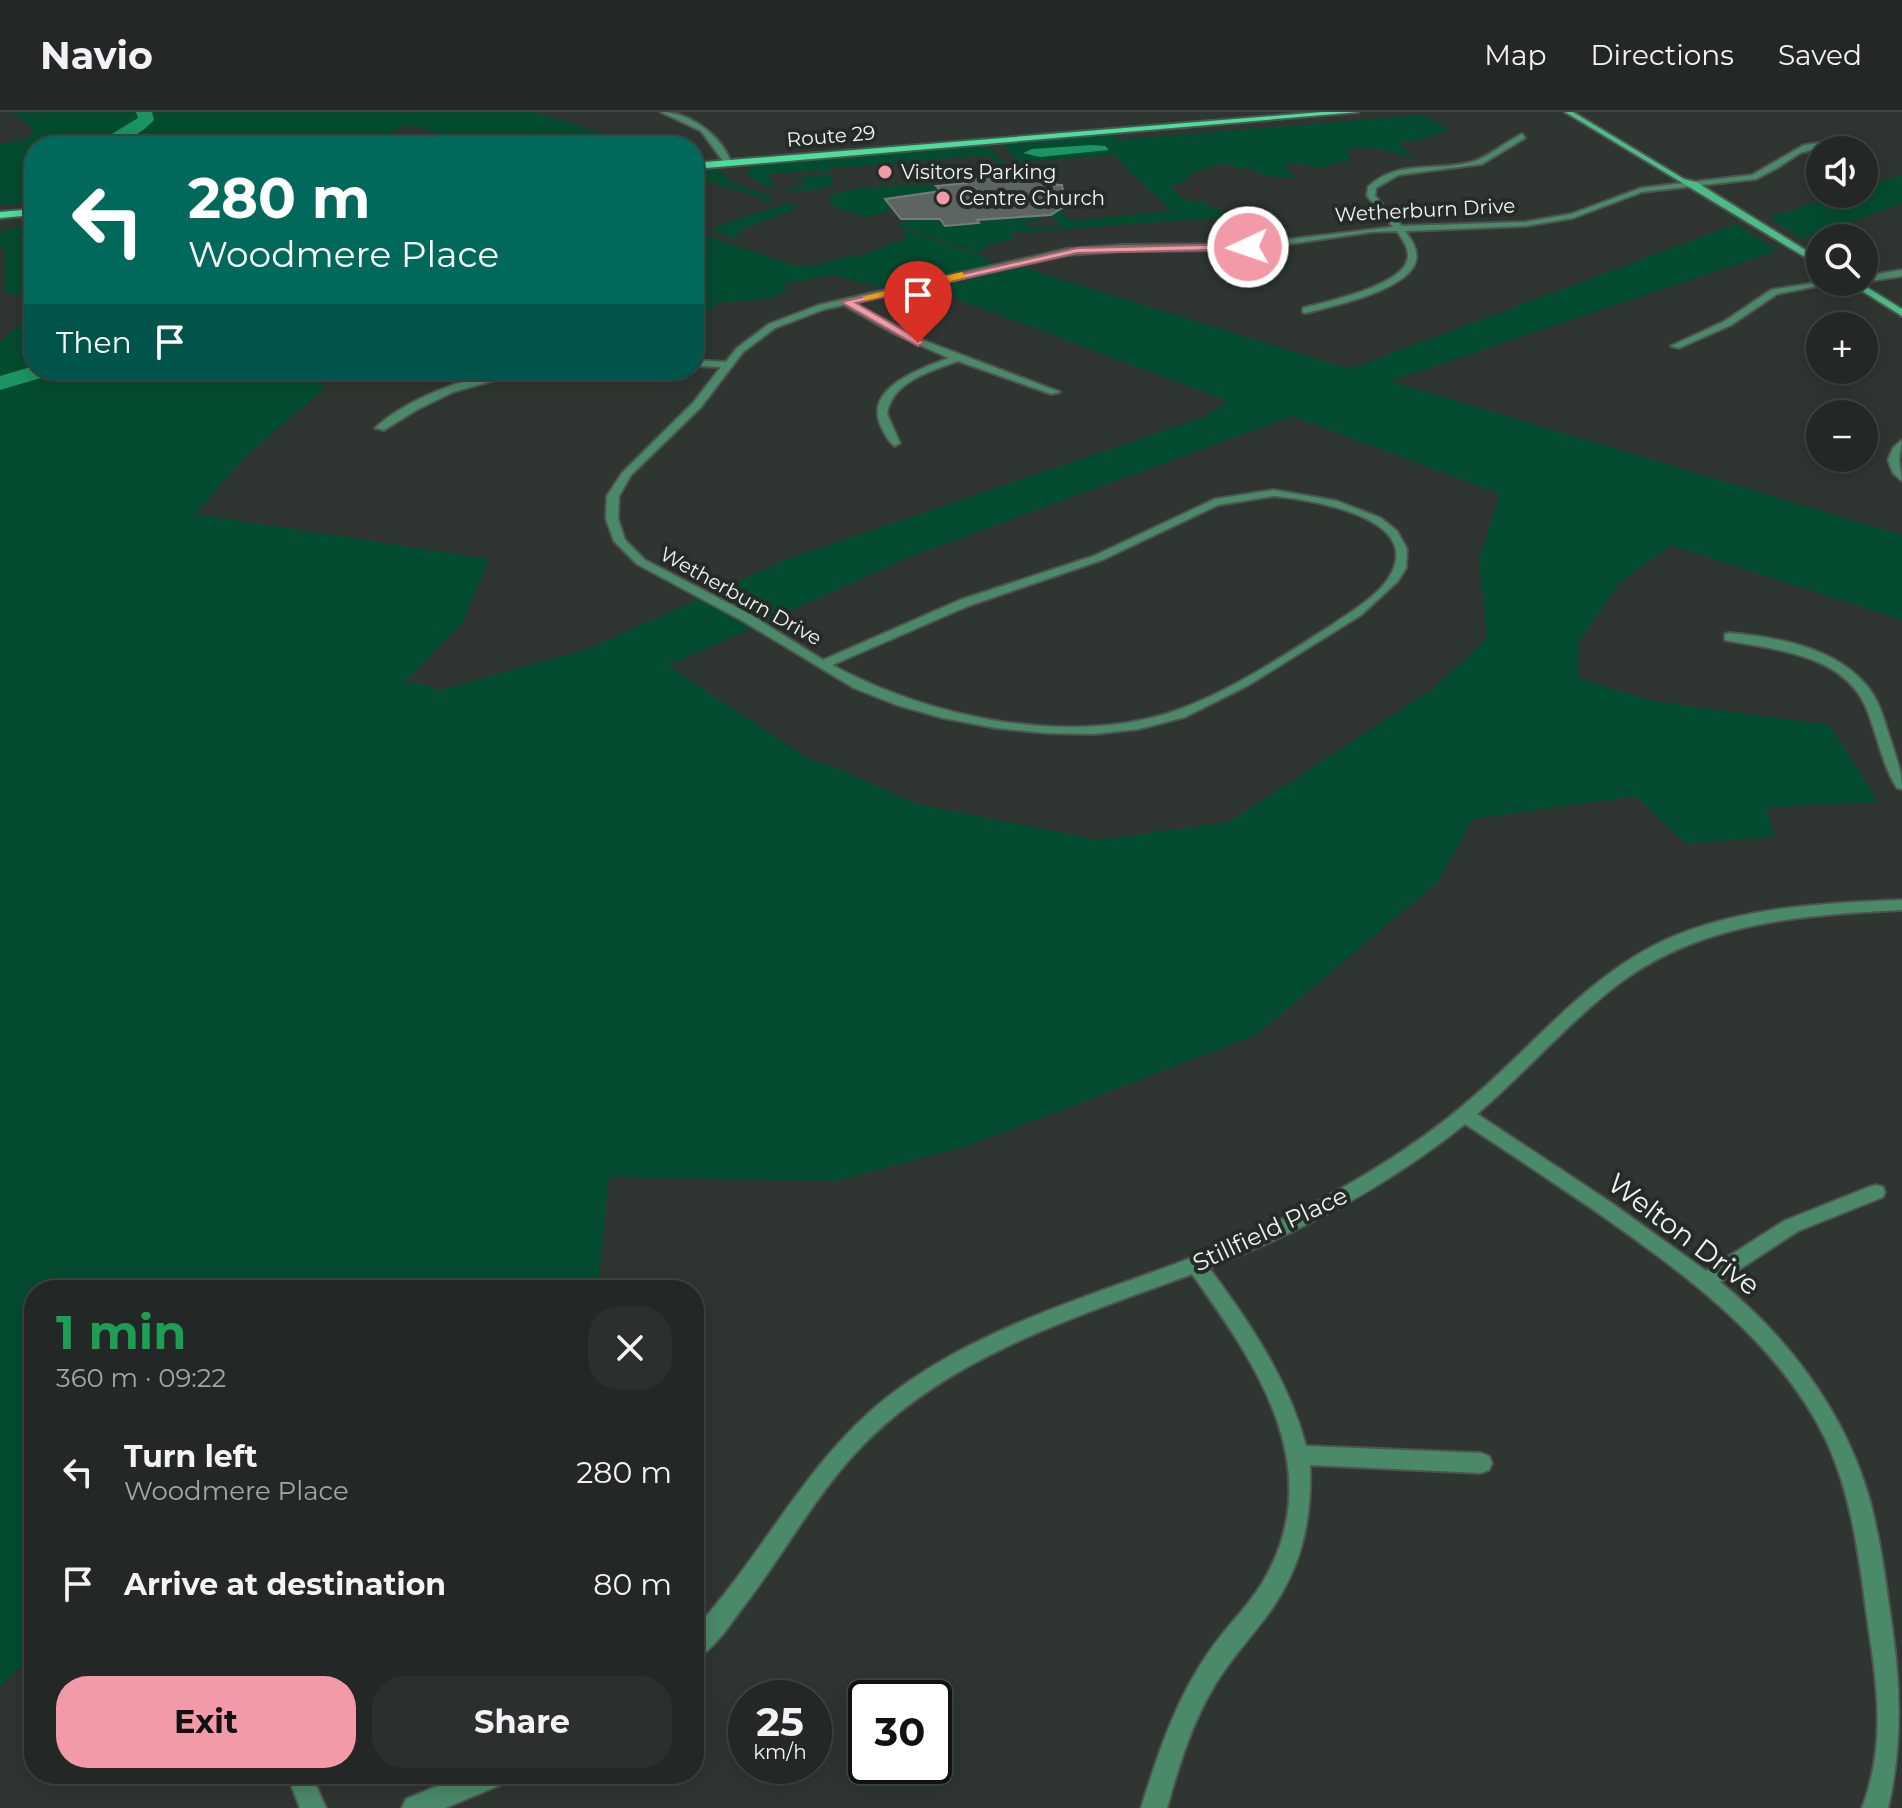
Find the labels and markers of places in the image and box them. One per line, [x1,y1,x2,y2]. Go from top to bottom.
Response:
place label: Visitors Parking [901,160,1057,184]
marker: Visitors Parking [876,163,894,181]
place label: Centre Church [959,186,1105,210]
marker: Centre Church [934,189,952,207]
pin [884,261,952,343]

